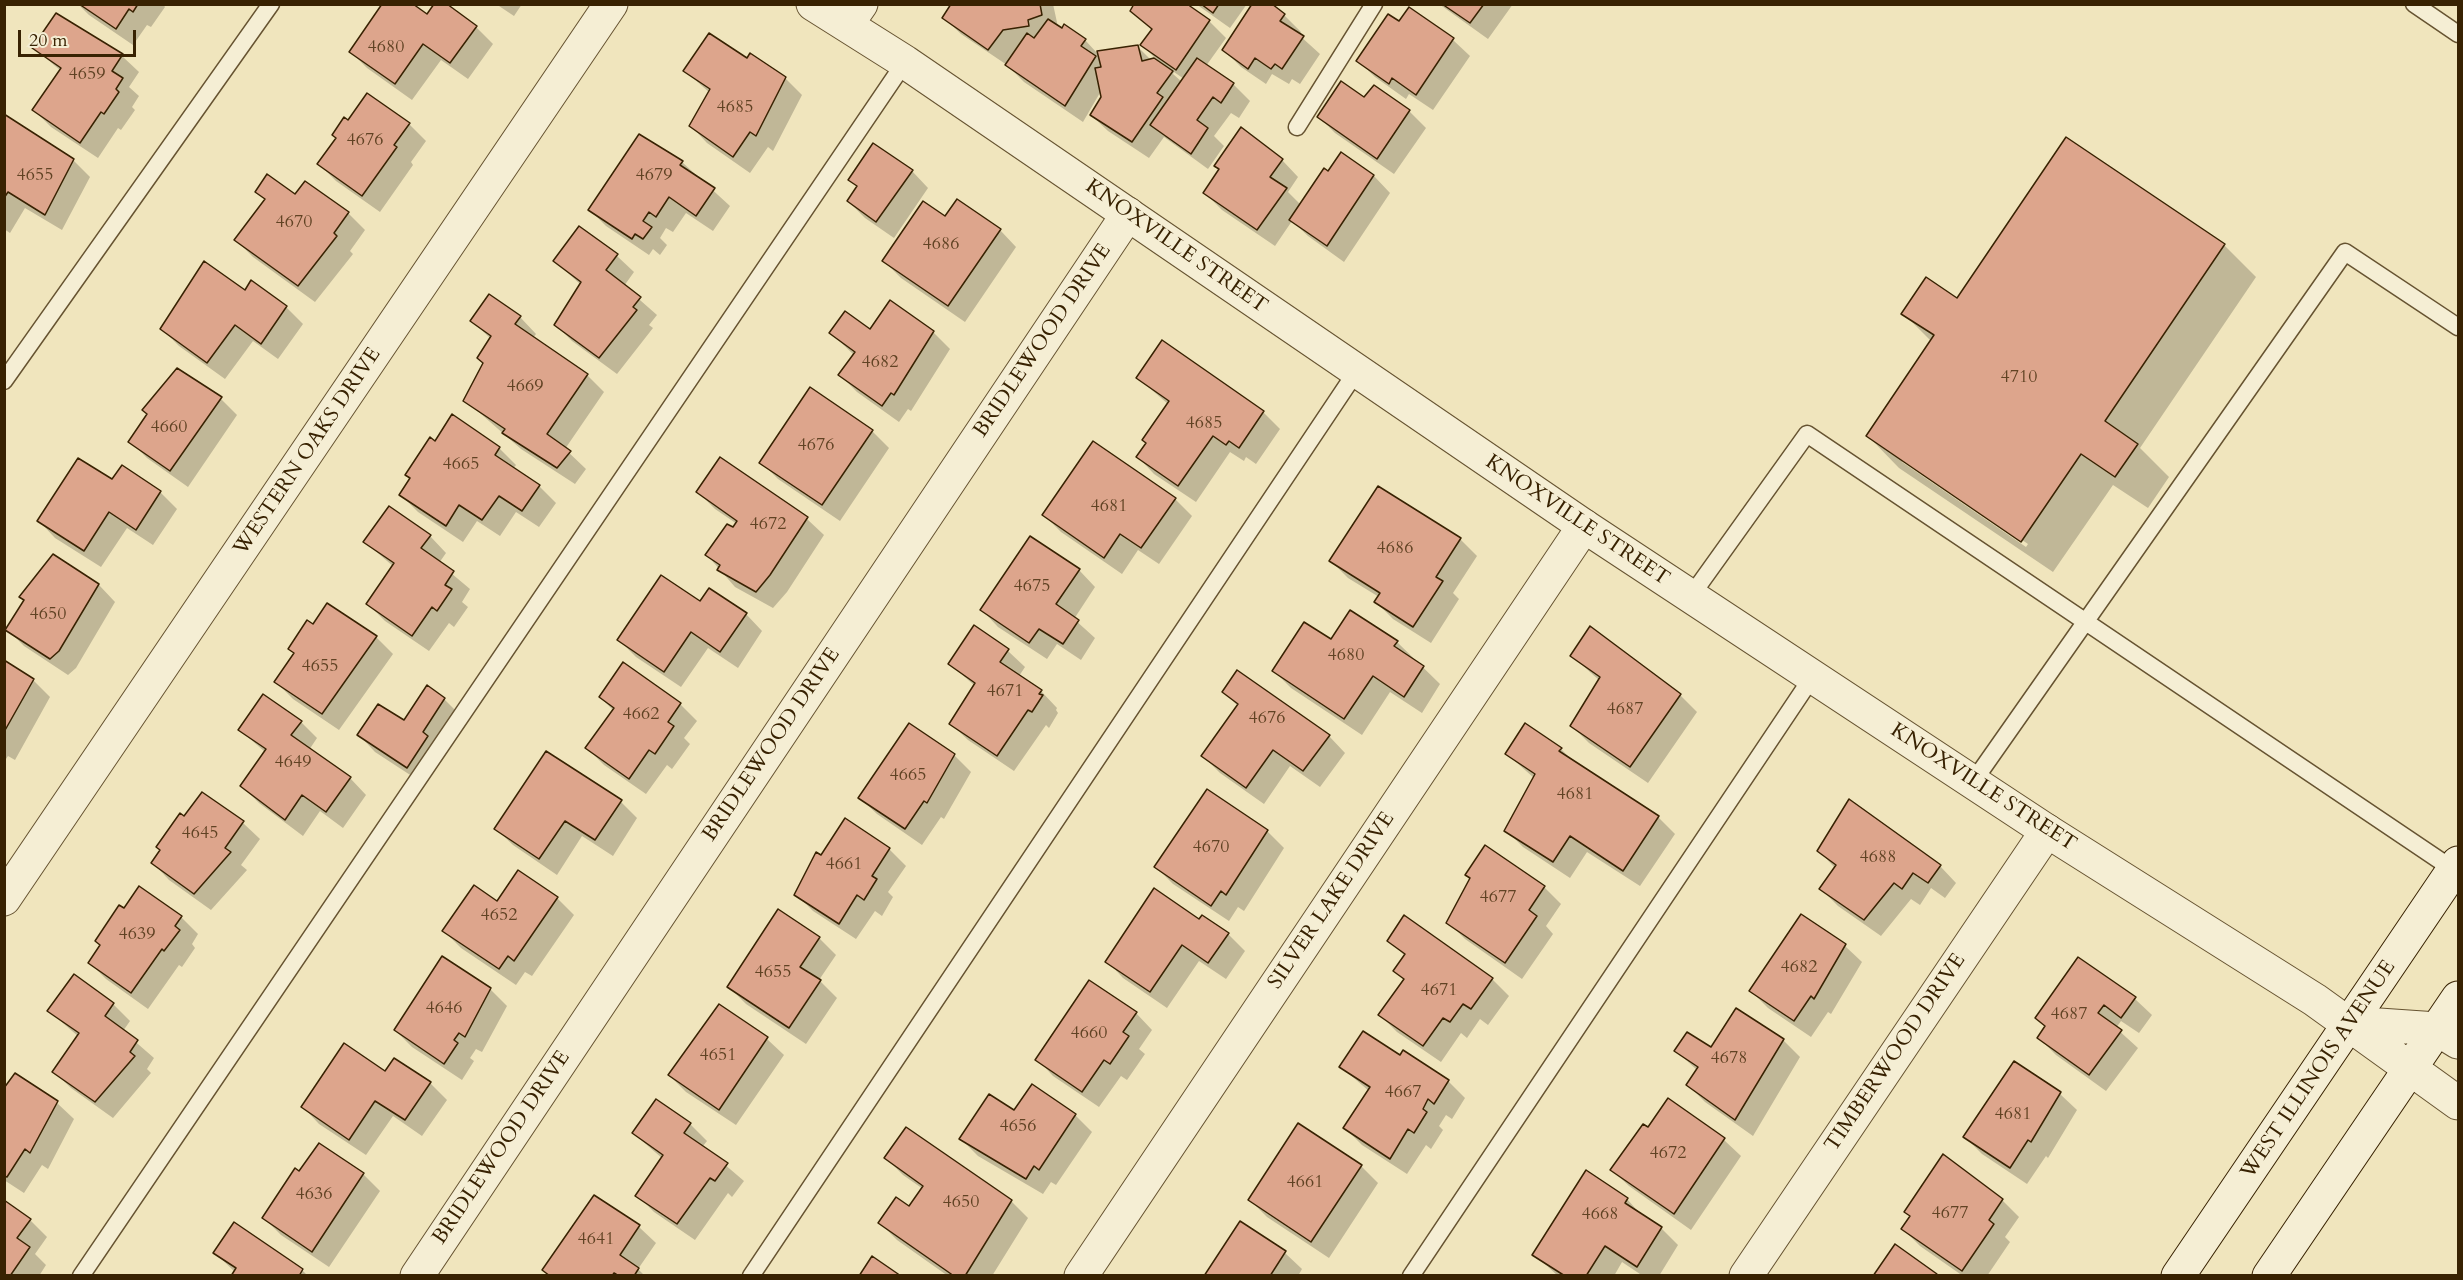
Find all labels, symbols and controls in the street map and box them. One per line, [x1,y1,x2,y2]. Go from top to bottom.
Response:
scale bar [21,18,140,56]
text: 20 m [29,28,68,53]
house number: 4680 [368,37,404,59]
house number: 4659 [69,64,105,86]
house number: 4685 [717,97,753,119]
house number: 4676 [347,130,383,152]
house number: 4655 [17,165,53,187]
house number: 4679 [636,165,672,187]
street label: KNOXVILLE STREET [1080,175,1272,319]
house number: 4670 [276,212,312,234]
house number: 4686 [923,234,959,256]
street label: BRIDLEWOOD DRIVE [969,239,1117,443]
street label: WESTERN OAKS DRIVE [229,343,387,561]
house number: 4682 [862,352,898,374]
house number: 4710 [2001,367,2037,389]
house number: 4669 [507,376,543,398]
house number: 4685 [1186,413,1222,435]
house number: 4660 [151,417,187,439]
house number: 4676 [798,435,834,457]
street label: KNOXVILLE STREET [1480,450,1674,592]
house number: 4665 [443,454,479,476]
house number: 4681 [1091,496,1127,518]
house number: 4672 [750,514,786,536]
house number: 4686 [1377,538,1413,560]
house number: 4675 [1014,576,1050,598]
house number: 4650 [30,604,66,626]
street label: BRIDLEWOOD DRIVE [698,643,846,847]
house number: 4680 [1328,645,1364,667]
house number: 4655 [302,656,338,678]
house number: 4671 [987,681,1023,703]
house number: 4687 [1607,699,1643,721]
house number: 4662 [623,704,659,726]
house number: 4676 [1249,708,1285,730]
street label: KNOXVILLE STREET [1885,718,2081,858]
house number: 4649 [275,752,311,774]
house number: 4665 [890,765,926,787]
house number: 4681 [1557,784,1593,806]
street label: SILVER LAKE DRIVE [1263,808,1401,994]
house number: 4645 [182,823,218,845]
house number: 4670 [1193,837,1229,859]
house number: 4688 [1860,847,1896,869]
house number: 4661 [826,854,862,876]
house number: 4677 [1480,887,1516,909]
house number: 4652 [481,905,517,927]
house number: 4639 [119,924,155,946]
street label: TIMBERWOOD DRIVE [1820,949,1972,1157]
street label: WEST ILLINOIS AVENUE [2236,956,2402,1184]
house number: 4682 [1781,957,1817,979]
house number: 4655 [755,962,791,984]
house number: 4671 [1421,980,1457,1002]
house number: 4646 [426,998,462,1020]
house number: 4687 [2051,1004,2087,1026]
house number: 4660 [1071,1023,1107,1045]
house number: 4651 [700,1045,736,1067]
street label: BRIDLEWOOD DRIVE [428,1046,576,1250]
house number: 4678 [1711,1048,1747,1070]
house number: 4667 [1385,1082,1421,1104]
house number: 4681 [1995,1104,2031,1126]
house number: 4656 [1000,1116,1036,1138]
house number: 4672 [1650,1143,1686,1165]
house number: 4661 [1287,1172,1323,1194]
house number: 4636 [296,1184,332,1206]
house number: 4650 [943,1192,979,1214]
house number: 4677 [1932,1203,1968,1225]
house number: 4668 [1582,1204,1618,1226]
house number: 4641 [578,1229,614,1251]

